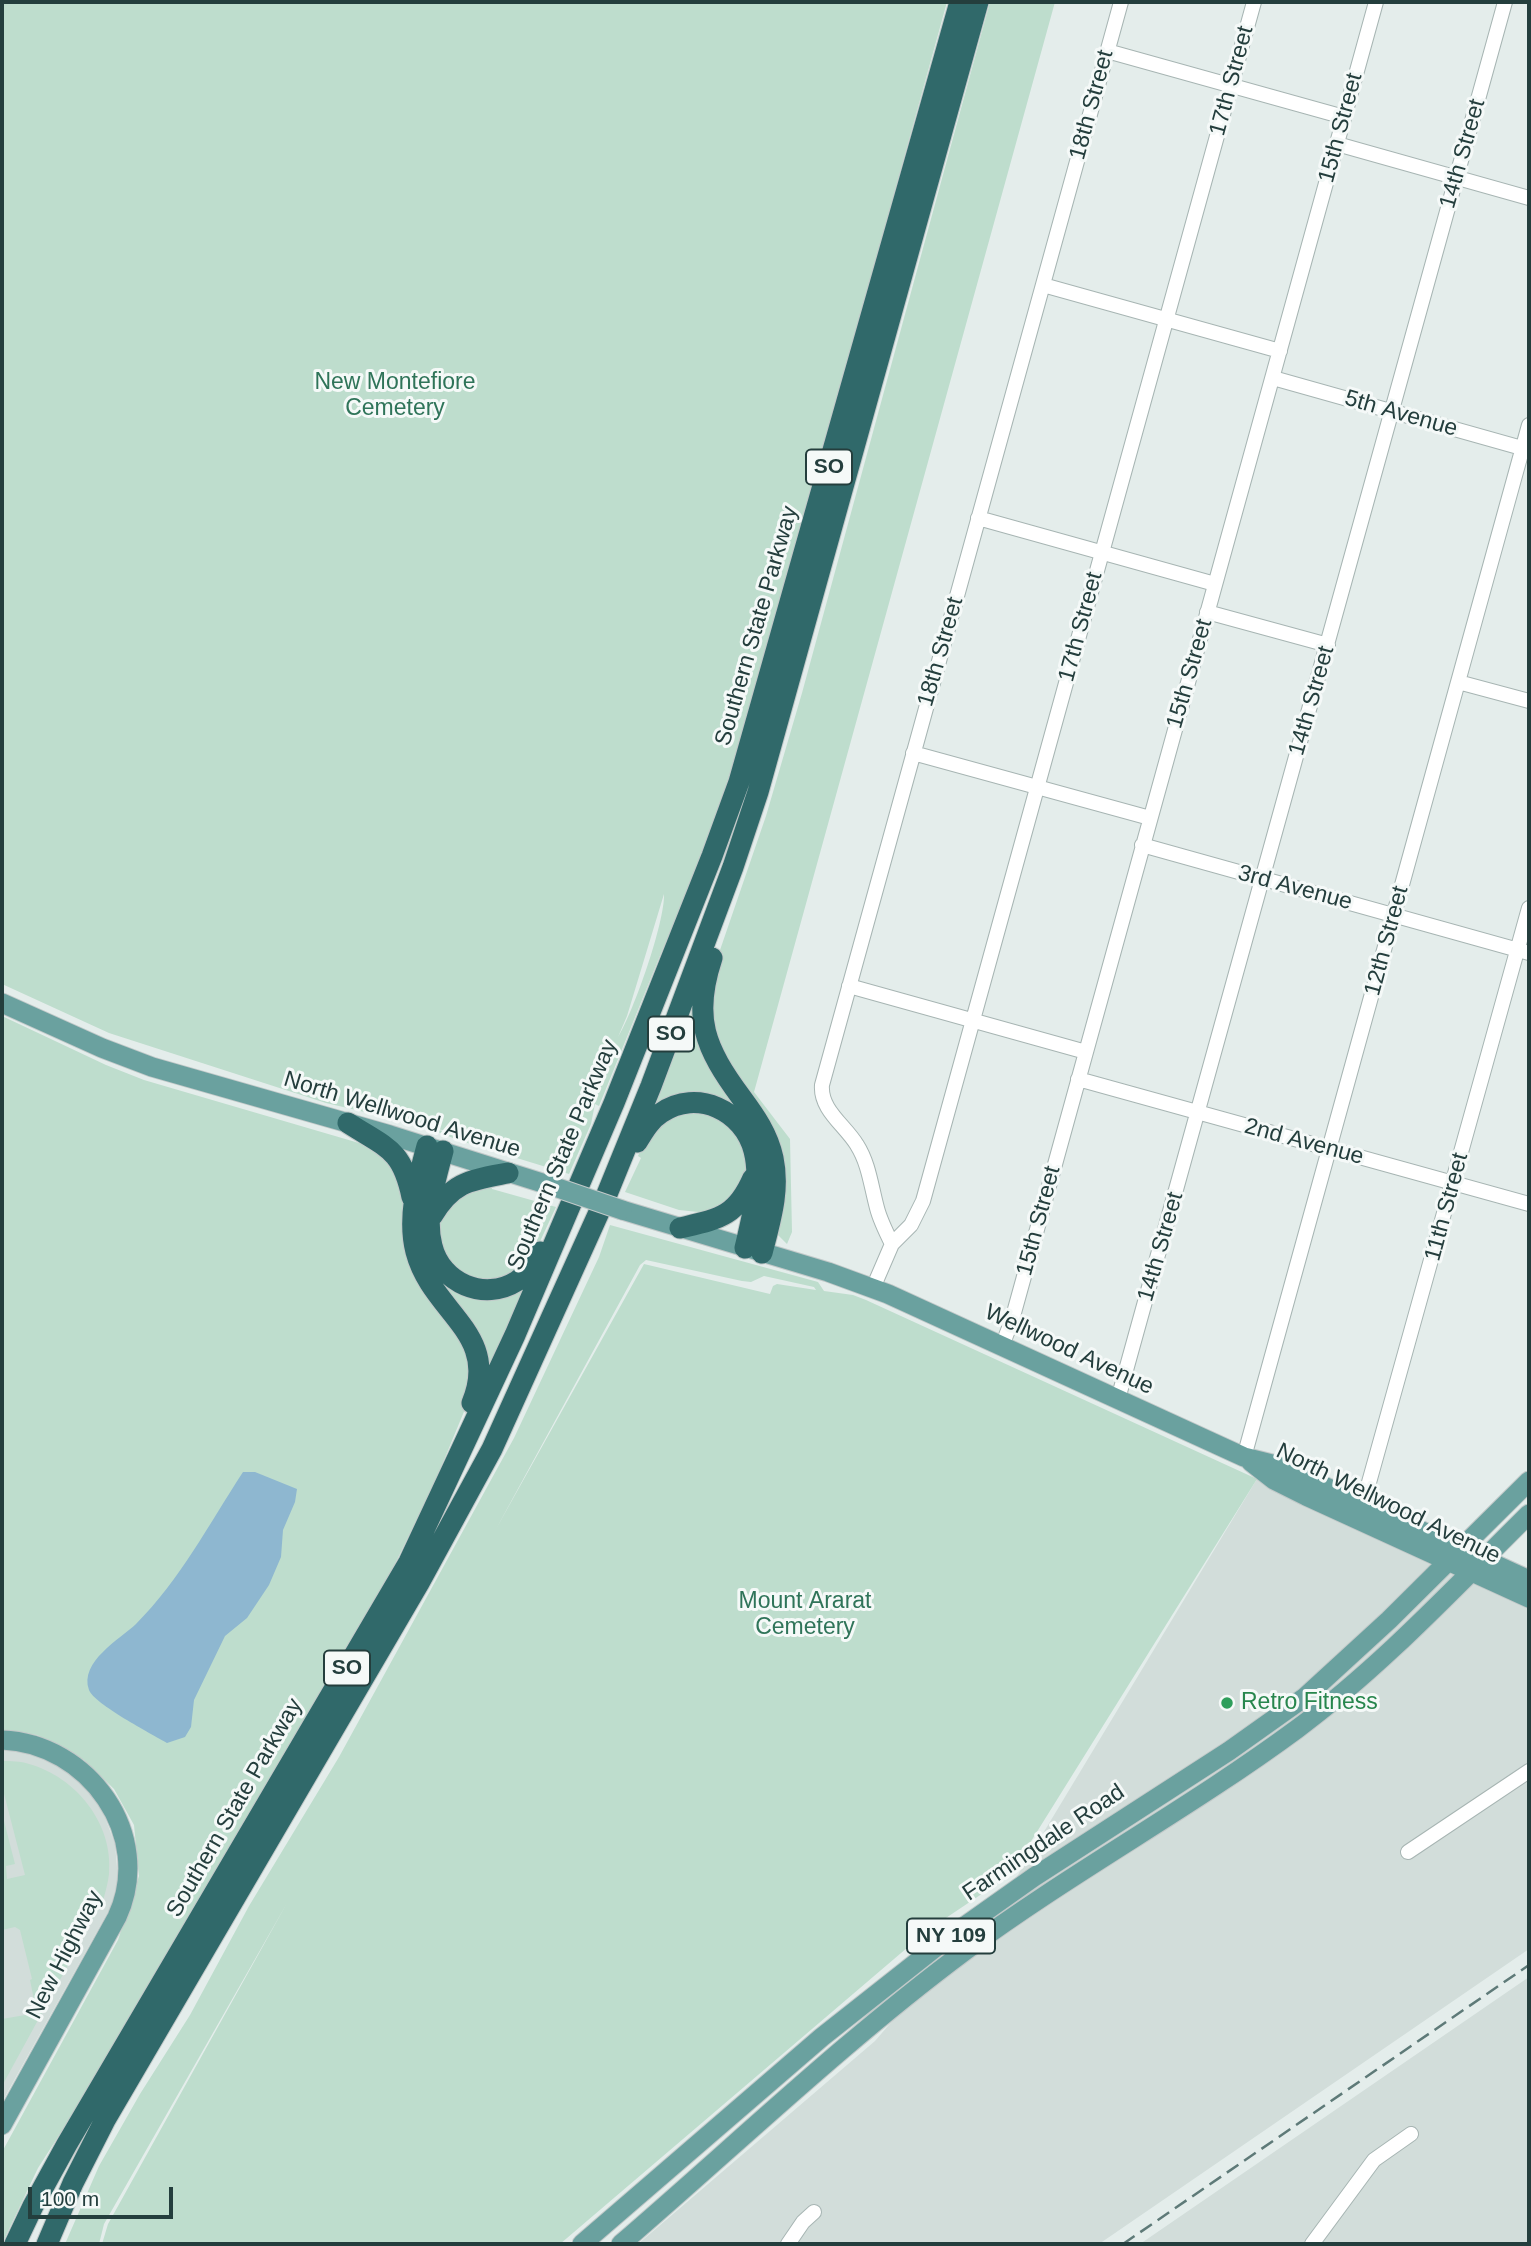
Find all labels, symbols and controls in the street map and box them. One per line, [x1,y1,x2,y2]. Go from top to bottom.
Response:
street label: 17th Street [1204,23,1260,139]
street label: 18th Street [1064,47,1120,163]
street label: 15th Street [1313,70,1369,186]
street label: 14th Street [1434,96,1492,212]
park label: New Montefiore Cemetery [314,369,476,423]
street label: 5th Avenue [1341,385,1461,443]
road number: SO [806,449,852,484]
street label: Southern State Parkway [710,503,804,749]
street label: 17th Street [1053,569,1109,685]
street label: 18th Street [912,594,970,710]
street label: 15th Street [1161,616,1219,732]
street label: 14th Street [1283,643,1341,759]
street label: 3rd Avenue [1235,860,1355,916]
street label: 12th Street [1359,883,1415,999]
road number: SO [648,1016,694,1052]
street label: Southern State Parkway [502,1035,624,1275]
street label: North Wellwood Avenue [280,1066,524,1164]
street label: 2nd Avenue [1241,1113,1367,1171]
street label: 11th Street [1419,1150,1475,1264]
street label: 15th Street [1011,1163,1067,1279]
street label: 14th Street [1132,1189,1190,1305]
street label: Wellwood Avenue [980,1299,1158,1401]
street label: North Wellwood Avenue [1271,1438,1505,1570]
park label: Mount Ararat Cemetery [739,1588,871,1642]
road number: SO [324,1650,370,1686]
place label: Retro Fitness [1241,1689,1378,1717]
street label: Southern State Parkway [161,1694,309,1922]
marker: Retro Fitness [1219,1695,1235,1711]
street label: Farmingdale Road [958,1779,1130,1907]
street label: New Highway [21,1886,109,2024]
road number: NY 109 [907,1918,995,1954]
scale bar [32,2172,177,2216]
text: 100 m [41,2187,99,2210]

